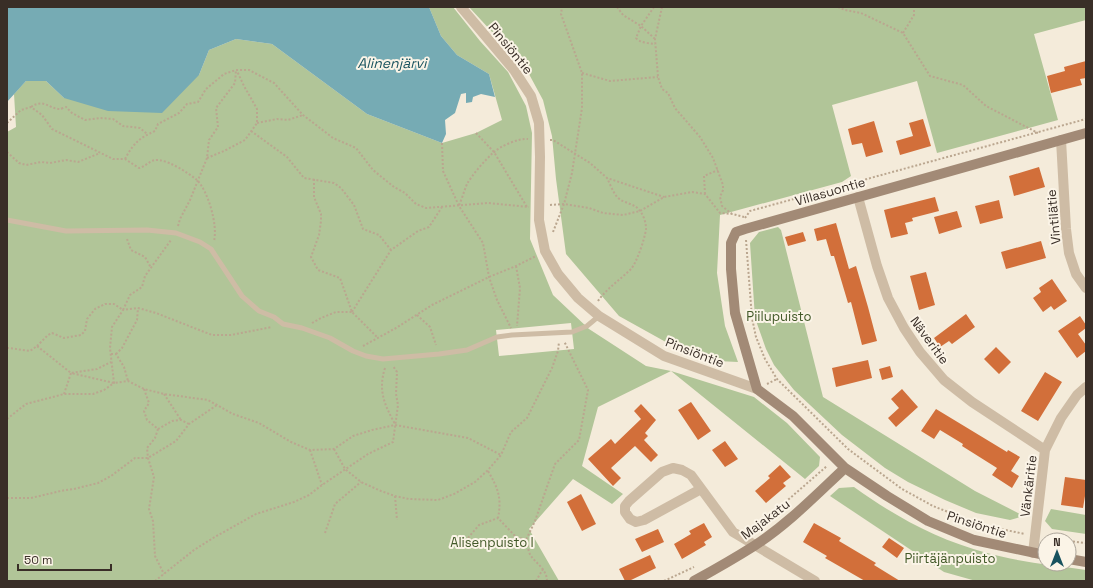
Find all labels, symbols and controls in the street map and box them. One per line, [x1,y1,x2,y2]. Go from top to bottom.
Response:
street label: Pinsiöntie [485,19,537,78]
water label: Alinenjärvi [358,54,428,72]
street label: Villasuontie [793,173,867,210]
street label: Vintilätie [1043,189,1064,245]
park label: Piilupuisto [746,308,812,325]
street label: Näveritie [907,313,953,368]
street label: Pinsiöntie [663,333,727,371]
street label: Vänkäritie [1016,454,1041,518]
street label: Majakatu [737,495,793,543]
street label: Pinsiöntie [945,507,1009,542]
north arrow [1037,532,1077,572]
park label: Alisenpuisto I [450,534,534,551]
text: N [1053,535,1061,549]
scale bar [18,546,111,572]
park label: Piirtäjänpuisto [904,550,996,567]
text: 50 m [24,552,52,568]

